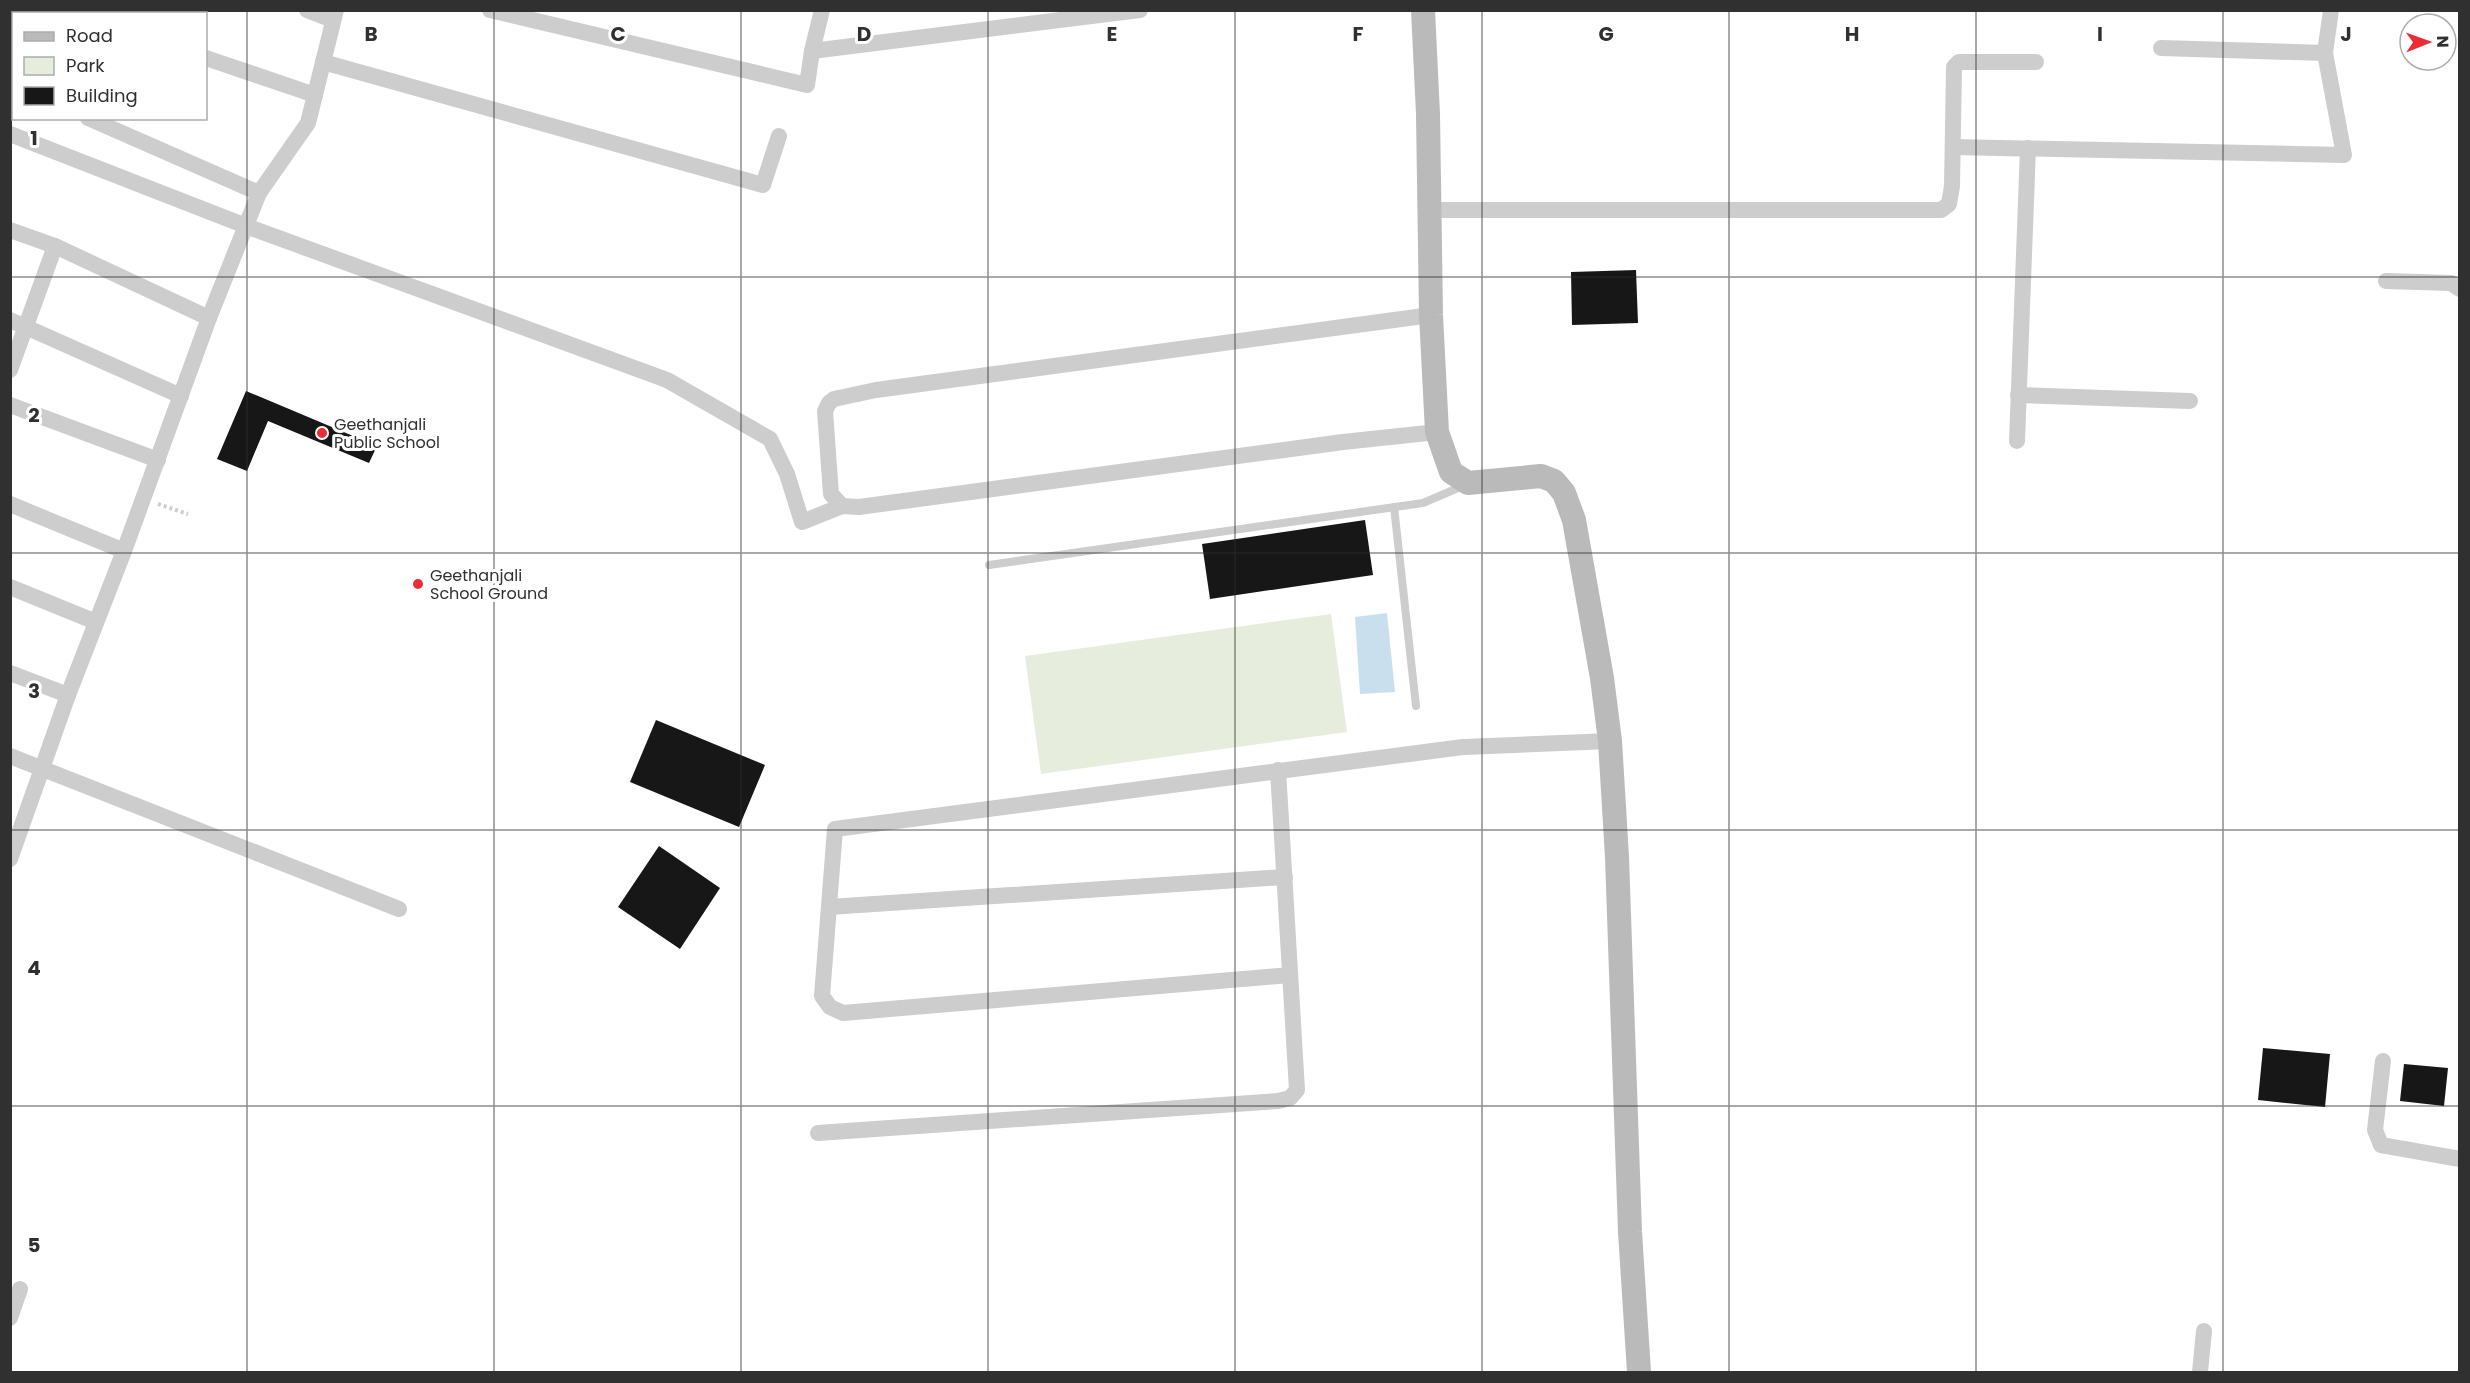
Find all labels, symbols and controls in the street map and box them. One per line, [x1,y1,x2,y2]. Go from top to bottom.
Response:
legend [12,12,207,120]
north arrow [2398,12,2458,72]
text: B [364,20,378,48]
text: C [610,20,626,48]
text: D [857,20,871,48]
text: E [1107,20,1117,48]
text: F [1353,20,1364,48]
text: G [1598,20,1614,48]
text: H [1845,20,1859,48]
text: I [2097,20,2103,48]
text: J [2340,20,2352,48]
text: Road [66,23,113,48]
text: N [2431,36,2454,48]
text: Park [66,53,105,78]
text: Building [66,83,138,108]
text: 1 [30,124,38,152]
text: 2 [28,401,40,429]
place label: Geethanjali Public School [334,413,440,454]
marker: Geethanjali Public School [315,426,329,440]
place label: Geethanjali School Ground [430,564,548,605]
marker: Geethanjali School Ground [411,577,425,591]
text: 3 [28,677,40,705]
text: 4 [27,954,41,982]
text: 5 [28,1231,41,1259]

